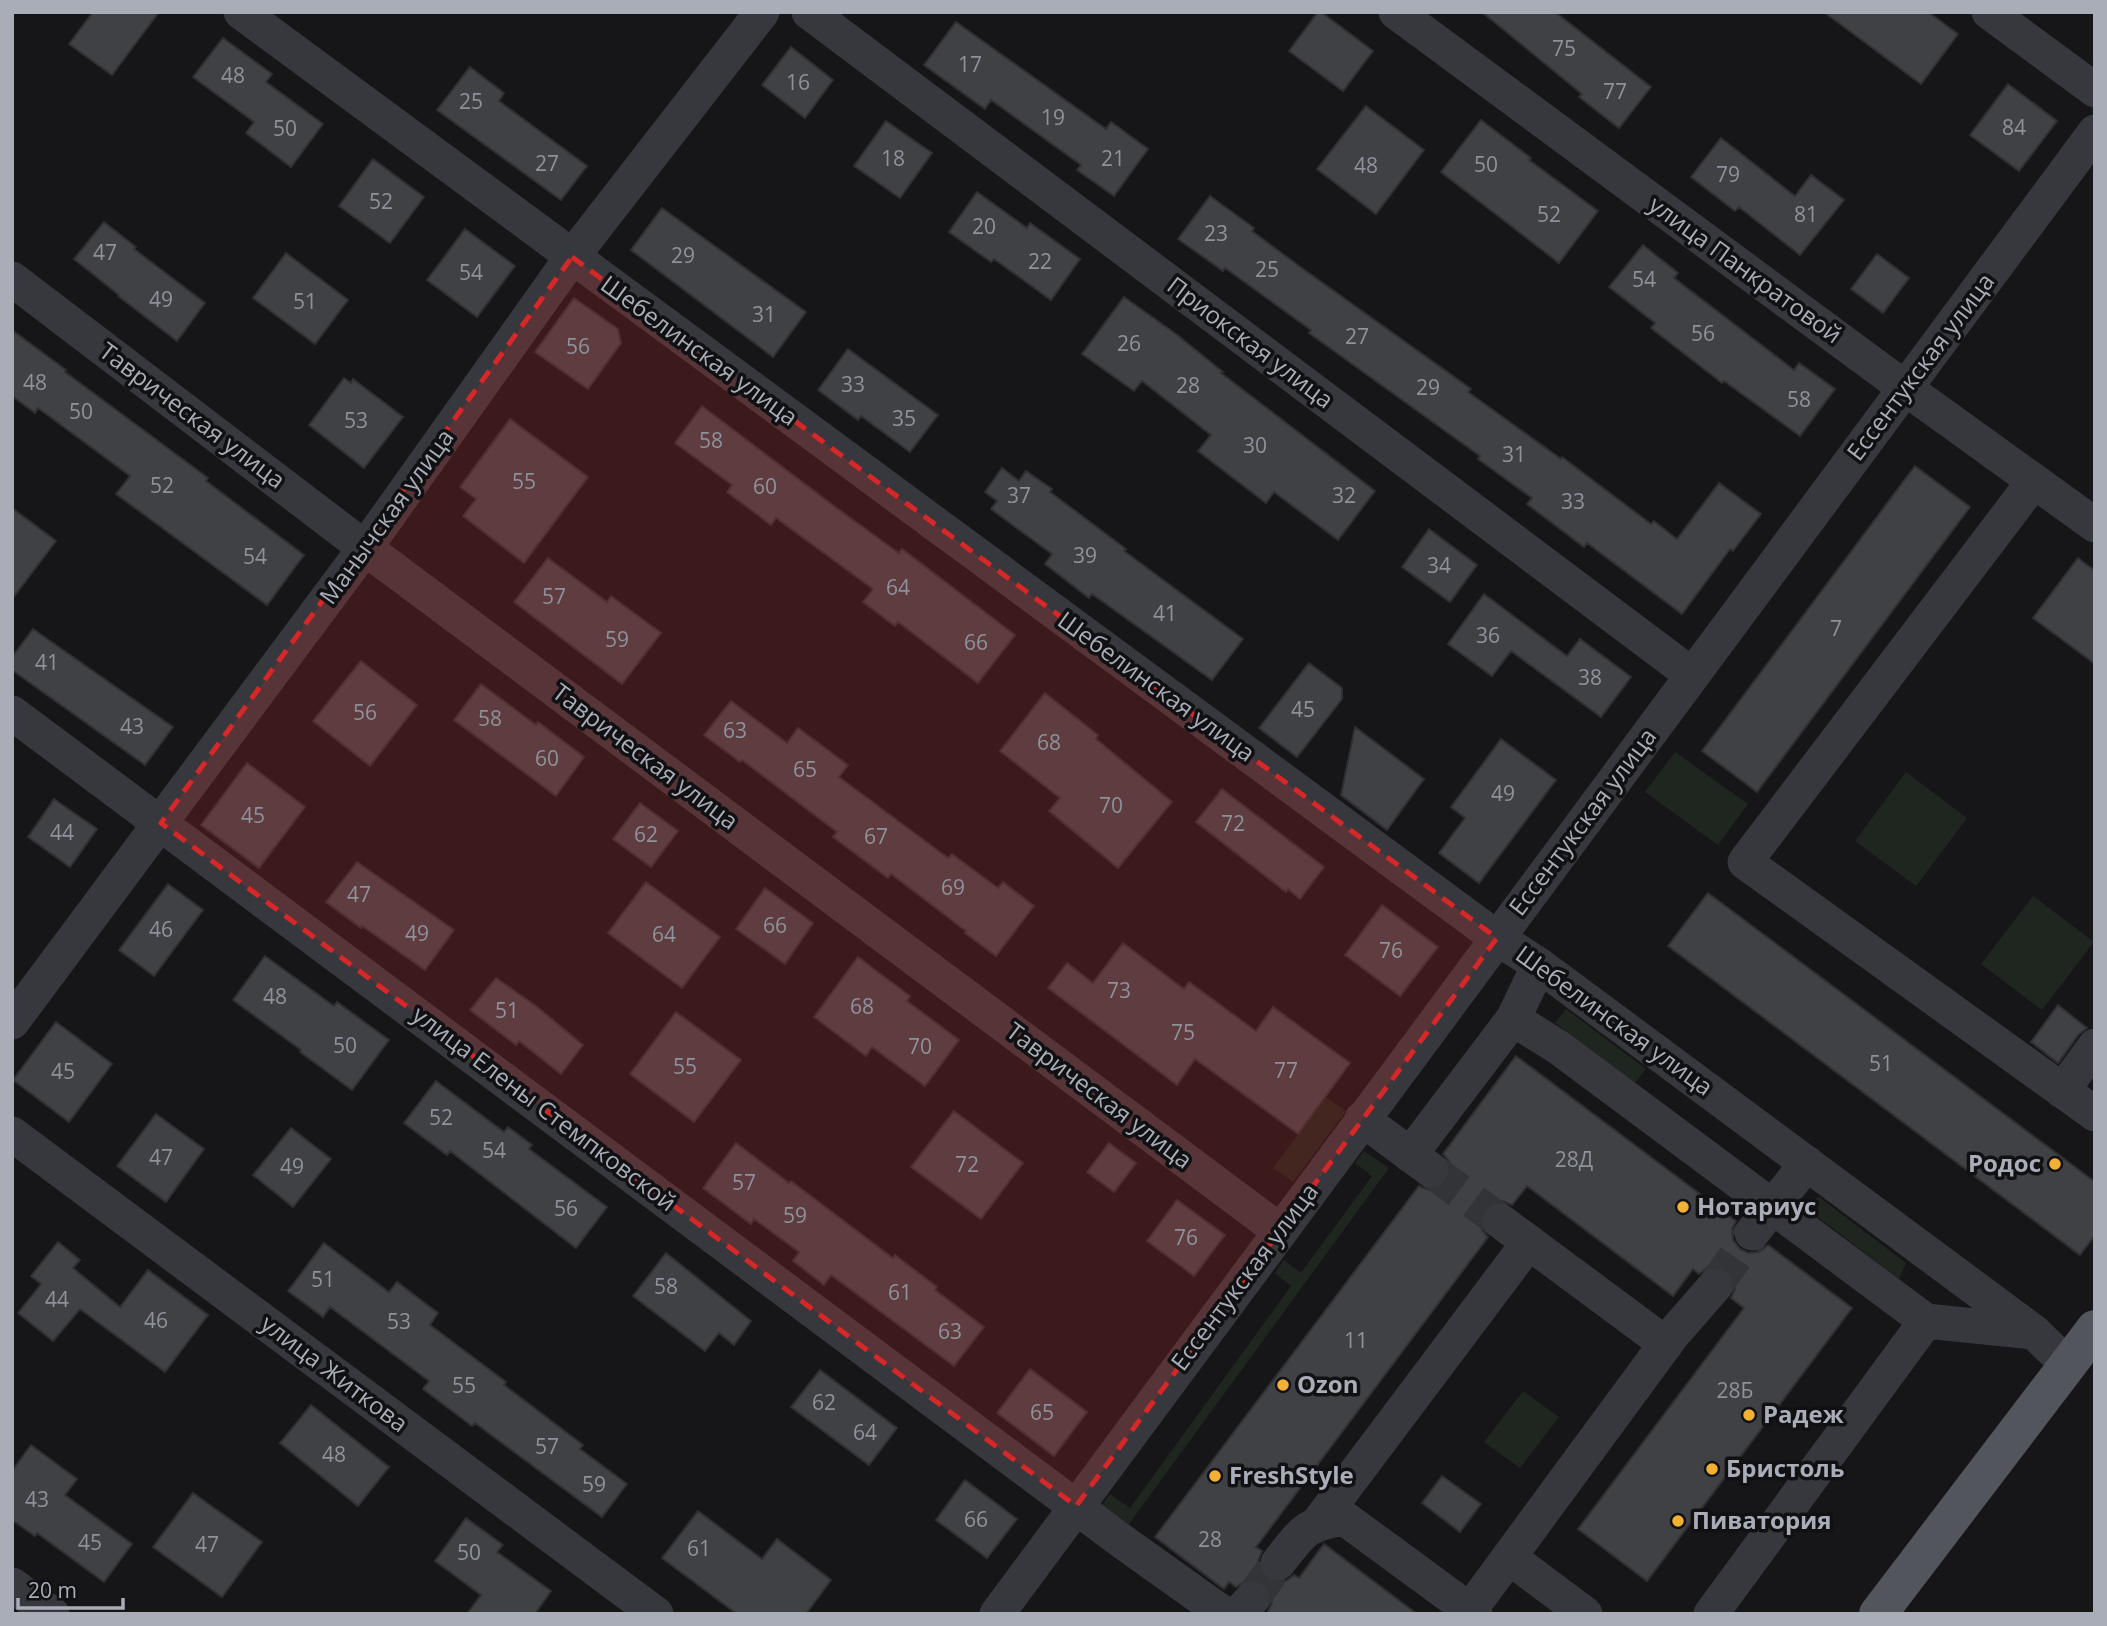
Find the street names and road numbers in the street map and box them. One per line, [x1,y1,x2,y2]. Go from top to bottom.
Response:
street label: улица Панкратовой [1643,187,1849,350]
street label: Ессентукская улица [1838,266,2001,467]
street label: Шебелинская улица [595,267,805,433]
street label: Приокская улица [1161,268,1341,415]
street label: Таврическая улица [93,334,292,496]
street label: Манычская улица [311,422,461,610]
street label: Шебелинская улица [1052,603,1262,769]
street label: Таврическая улица [546,675,745,837]
street label: Ессентукская улица [1500,721,1663,922]
street label: Шебелинская улица [1510,937,1720,1103]
street label: улица Елены Стемпковской [406,998,684,1218]
street label: Таврическая улица [1000,1014,1199,1176]
street label: Ессентукская улица [1162,1176,1325,1377]
street label: улица Житкова [255,1307,415,1439]

